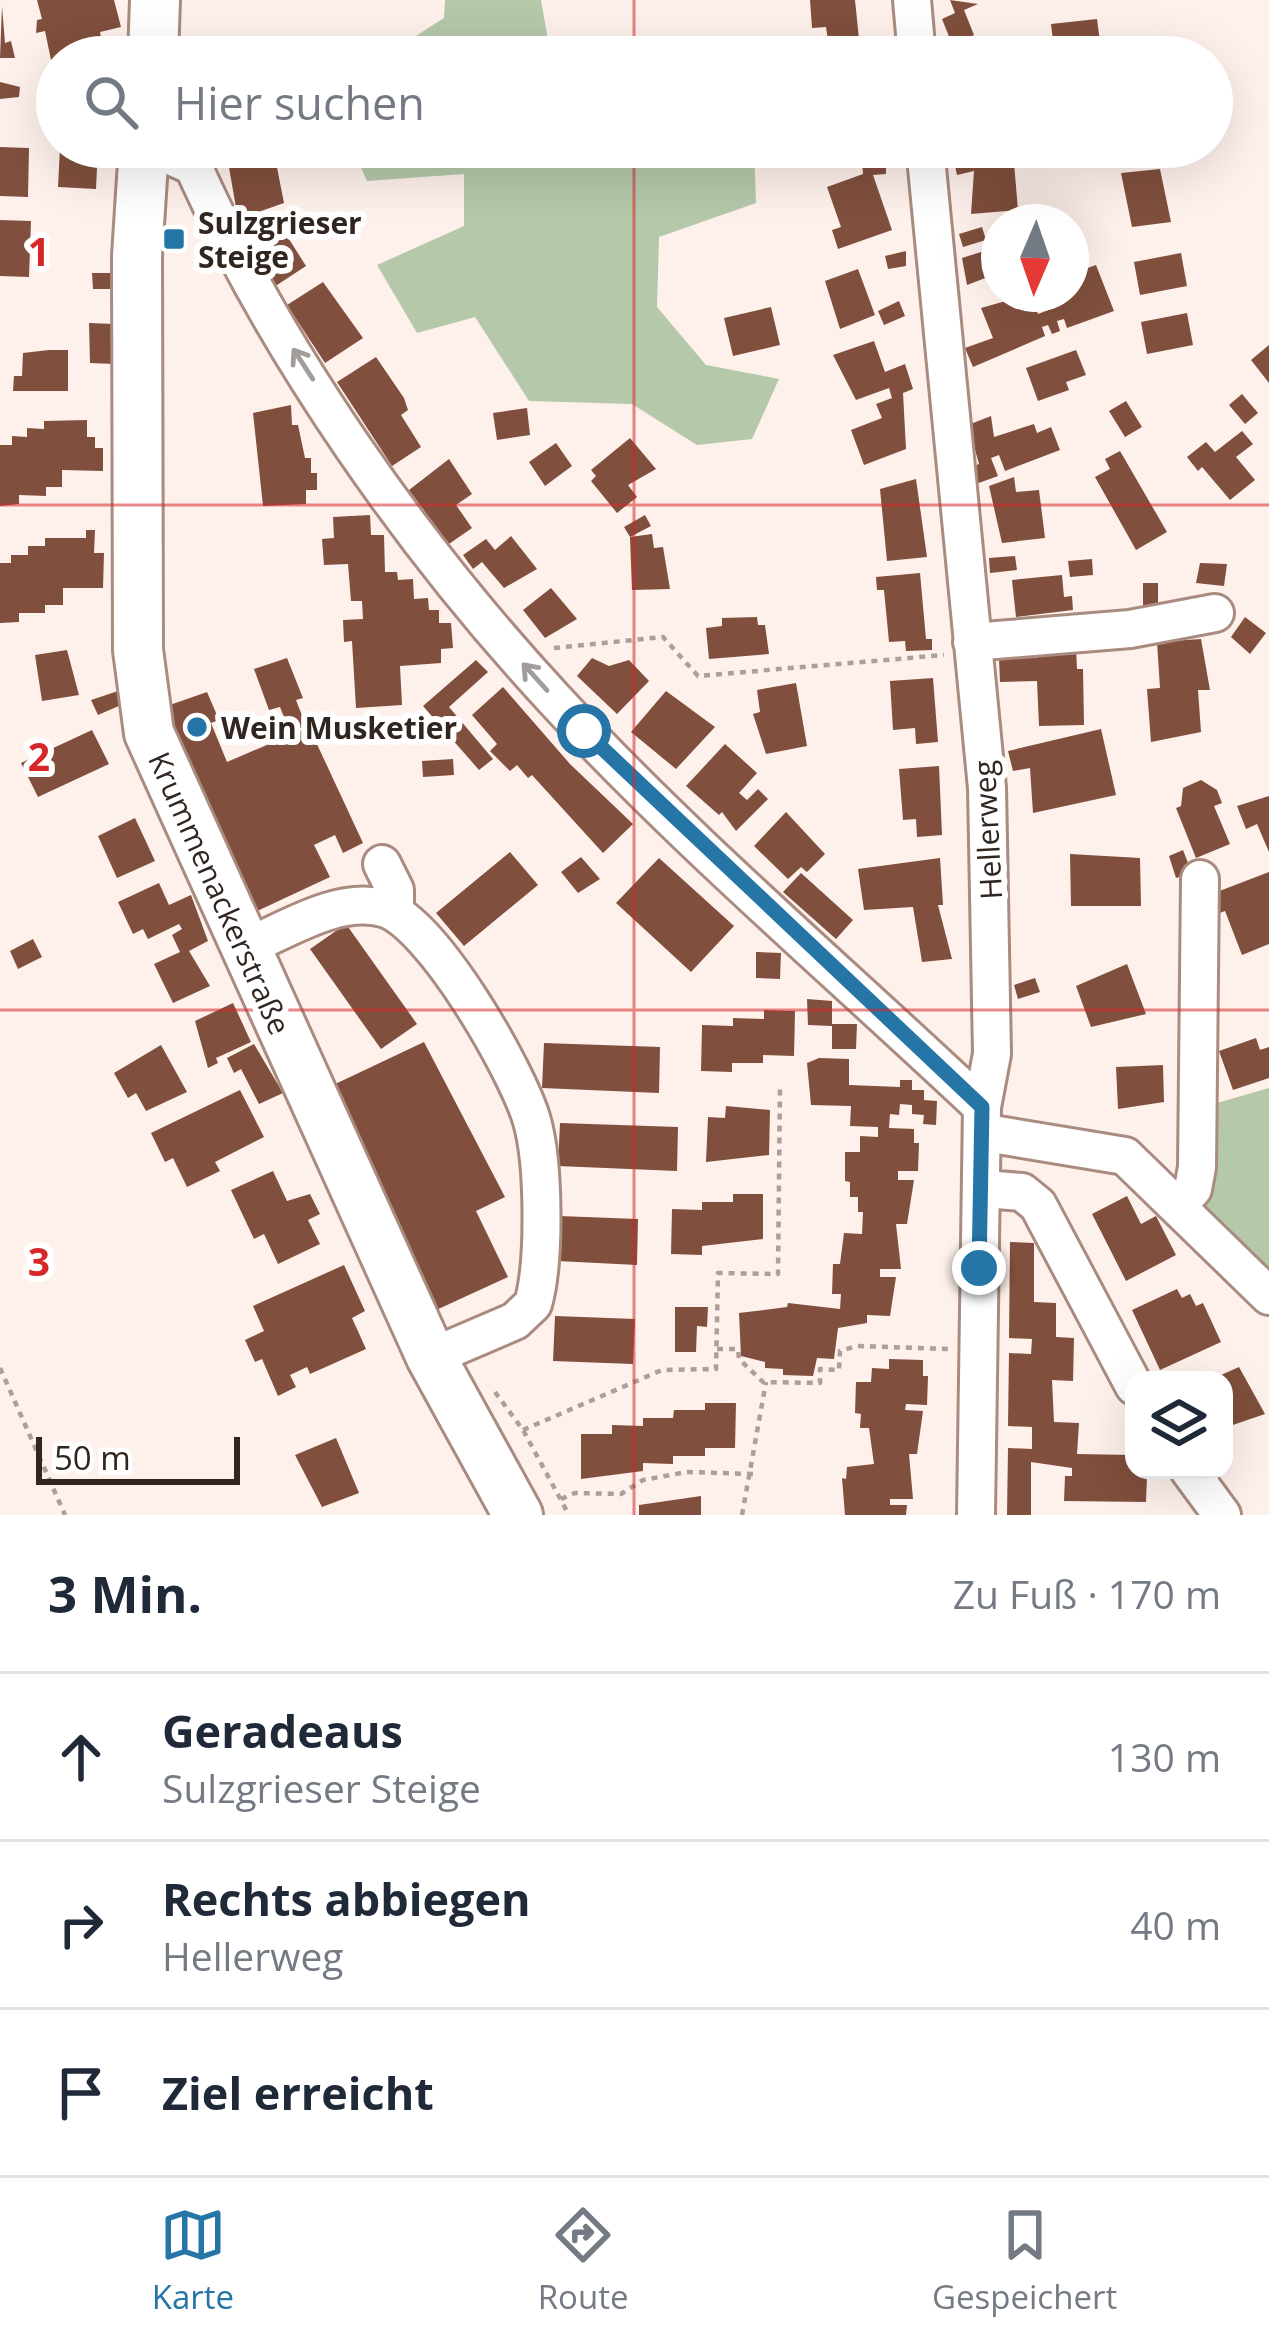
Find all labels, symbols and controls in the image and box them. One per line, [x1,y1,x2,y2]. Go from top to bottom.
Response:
search box [36,36,1233,168]
icon: search [78,69,144,135]
text: Hier suchen [174,72,425,133]
place label: Sulzgrieser Steige [198,202,362,277]
north arrow [981,204,1089,312]
text: 1 [28,224,50,277]
marker: Sulzgrieser Steige [161,226,187,252]
one-way arrow [291,347,316,381]
one-way arrow [522,662,549,693]
route start [557,704,611,758]
place label: Wein Musketier [221,707,457,748]
marker: Wein Musketier [184,714,210,740]
text: 2 [28,729,50,782]
street label: Krummenackerstraße [139,745,301,1041]
street label: Hellerweg [963,759,1011,901]
text: 3 [28,1234,50,1287]
route end [952,1241,1006,1295]
map controls [1125,1371,1233,1479]
button: layers [1125,1371,1233,1479]
scale bar [36,1431,240,1484]
text: 50 m [54,1435,131,1480]
text: 3 Min. [48,1558,202,1628]
text: Zu Fuß · 170 m [953,1567,1221,1620]
text: Geradeaus [162,1700,403,1761]
icon: ahead [48,1724,114,1790]
text: 130 m [1108,1730,1221,1783]
text: Sulzgrieser Steige [162,1761,481,1814]
text: Rechts abbiegen [162,1868,531,1929]
icon: right [48,1892,114,1958]
text: 40 m [1130,1898,1221,1951]
text: Hellerweg [162,1929,343,1982]
icon: arrive [48,2060,114,2126]
text: Ziel erreicht [162,2062,434,2123]
tab: Karte [152,2202,234,2319]
tab: Route [538,2202,628,2319]
tab: Gespeichert [932,2202,1117,2319]

